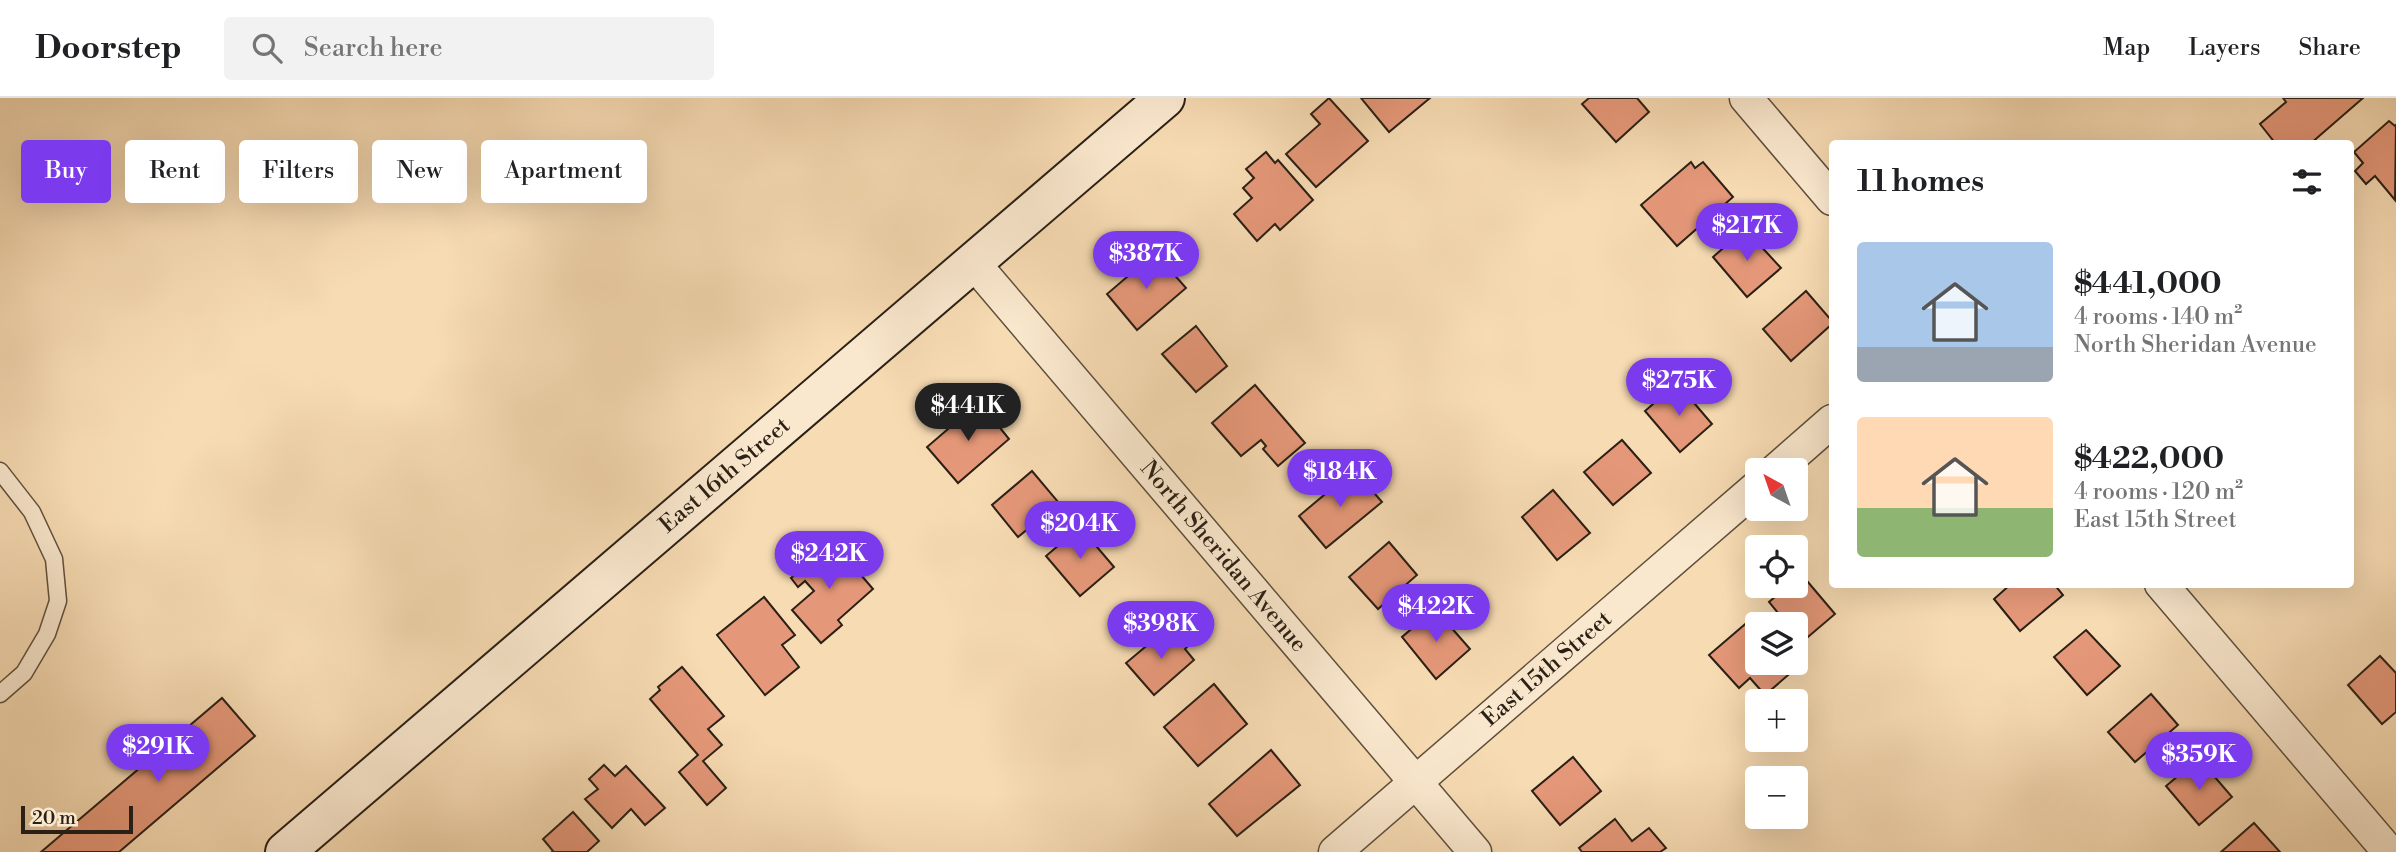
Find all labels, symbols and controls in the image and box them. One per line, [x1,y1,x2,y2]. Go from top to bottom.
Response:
search box [224,17,714,80]
text: Doorstep [35,28,182,69]
icon: search [248,29,286,67]
text: Search here [304,32,443,64]
text: Map [2103,33,2150,63]
text: Layers [2188,33,2260,63]
text: Share [2298,33,2361,63]
chip: Buy [21,140,111,203]
chip: Rent [125,140,225,203]
chip: Filters [239,140,358,203]
chip: New [372,140,467,203]
chip: Apartment [481,140,647,203]
text: 11 homes [1857,163,1984,201]
icon: filters [2288,163,2326,201]
pin: $217K [1698,204,1796,263]
text: $217K [1712,212,1782,240]
pin: $387K [1097,232,1195,291]
text: $387K [1109,240,1183,268]
text: $441,000 [2074,265,2222,303]
icon: home [1913,270,1997,354]
text: 4 rooms · 140 m² [2074,303,2242,331]
text: North Sheridan Avenue [2074,331,2317,359]
pin: $275K [1630,358,1728,418]
text: $275K [1642,367,1716,395]
pin: $441K [919,384,1017,443]
text: $441K [931,392,1005,420]
street label: East 16th Street [654,412,796,539]
text: $422,000 [2074,440,2224,478]
icon: home [1913,445,1997,529]
pin: $184K [1291,450,1389,509]
street label: North Sheridan Avenue [1134,455,1313,658]
text: $184K [1303,458,1377,486]
north arrow [1745,458,1808,522]
map controls [1745,458,1808,829]
text: 4 rooms · 120 m² [2074,478,2243,506]
pin: $204K [1031,502,1129,561]
text: East 15th Street [2074,506,2237,534]
text: $204K [1041,510,1119,538]
pin: $242K [780,532,878,591]
button: locate [1745,535,1808,598]
text: $242K [791,540,867,568]
pin: $422K [1387,584,1485,644]
text: $422K [1398,593,1474,621]
pin: $398K [1112,602,1210,661]
street label: East 15th Street [1476,605,1617,733]
text: $398K [1123,610,1199,638]
button: layers [1745,612,1808,675]
button: + [1745,689,1808,752]
pin: $291K [109,724,207,784]
pin: $359K [2150,732,2248,792]
text: $291K [122,733,194,761]
text: $359K [2162,741,2236,769]
button: − [1745,766,1808,829]
scale bar [21,803,133,835]
text: 20 m [32,806,76,830]

